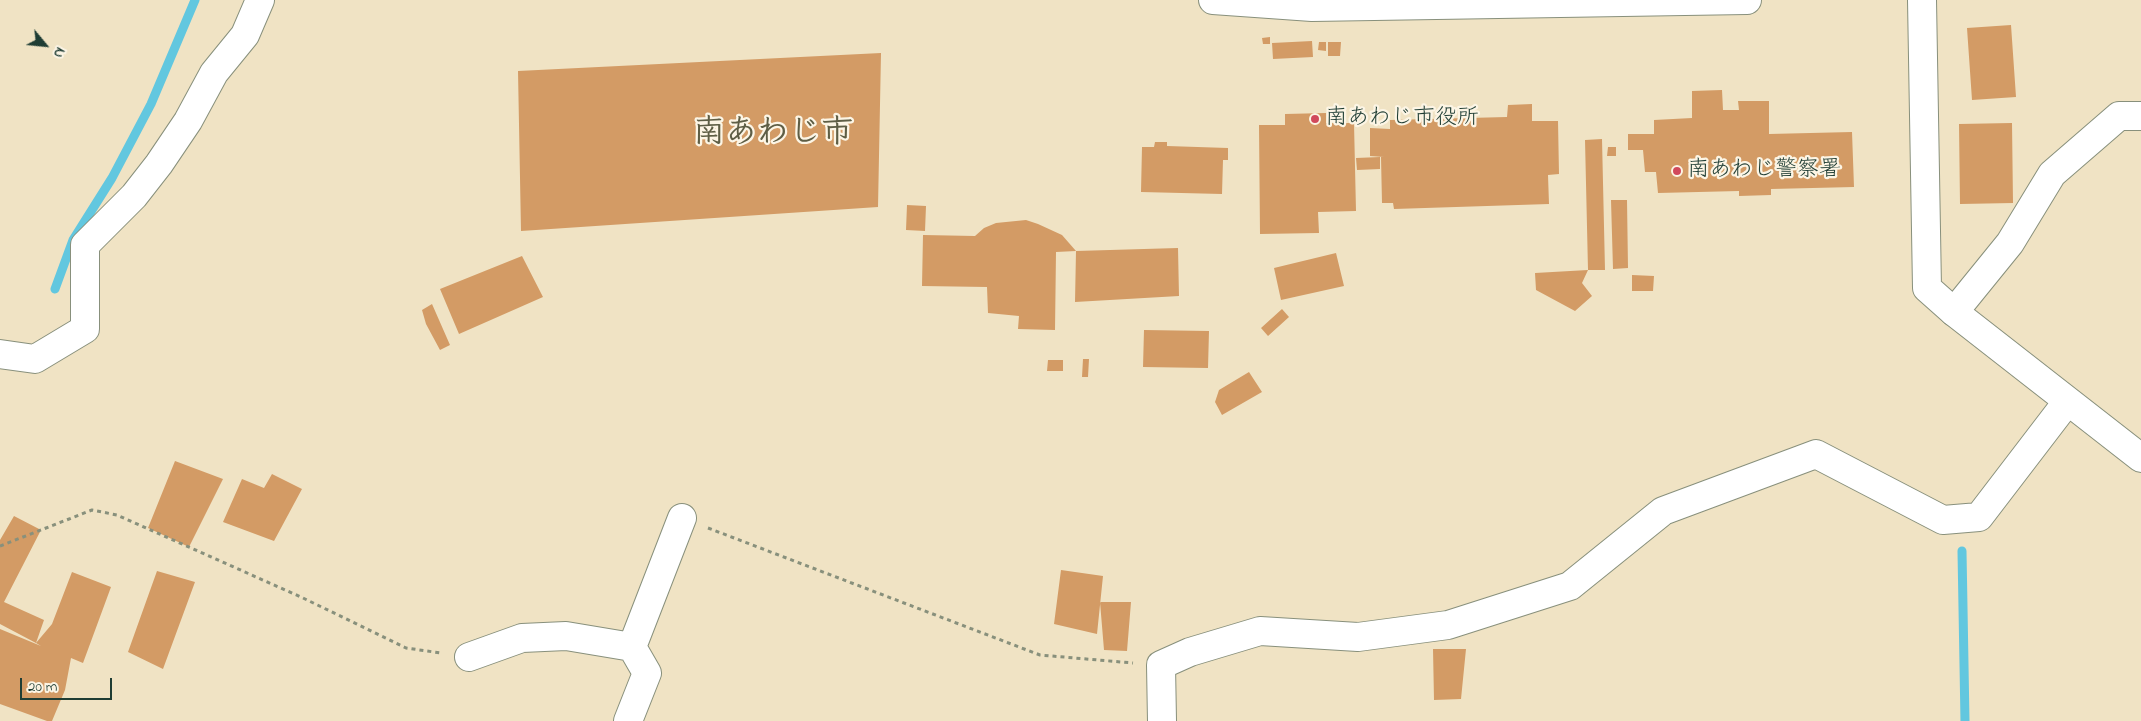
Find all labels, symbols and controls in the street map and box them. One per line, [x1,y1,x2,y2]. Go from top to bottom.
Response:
north arrow [20,20,70,70]
text: N [47,43,70,61]
place label: 南あわじ市役所 [1325,106,1479,132]
marker: 南あわじ市役所 [1309,113,1321,125]
district label: 南あわじ市 [693,117,853,155]
place label: 南あわじ警察署 [1687,158,1841,184]
marker: 南あわじ警察署 [1671,165,1683,177]
scale bar [22,668,115,700]
text: 20 m [28,676,57,698]

